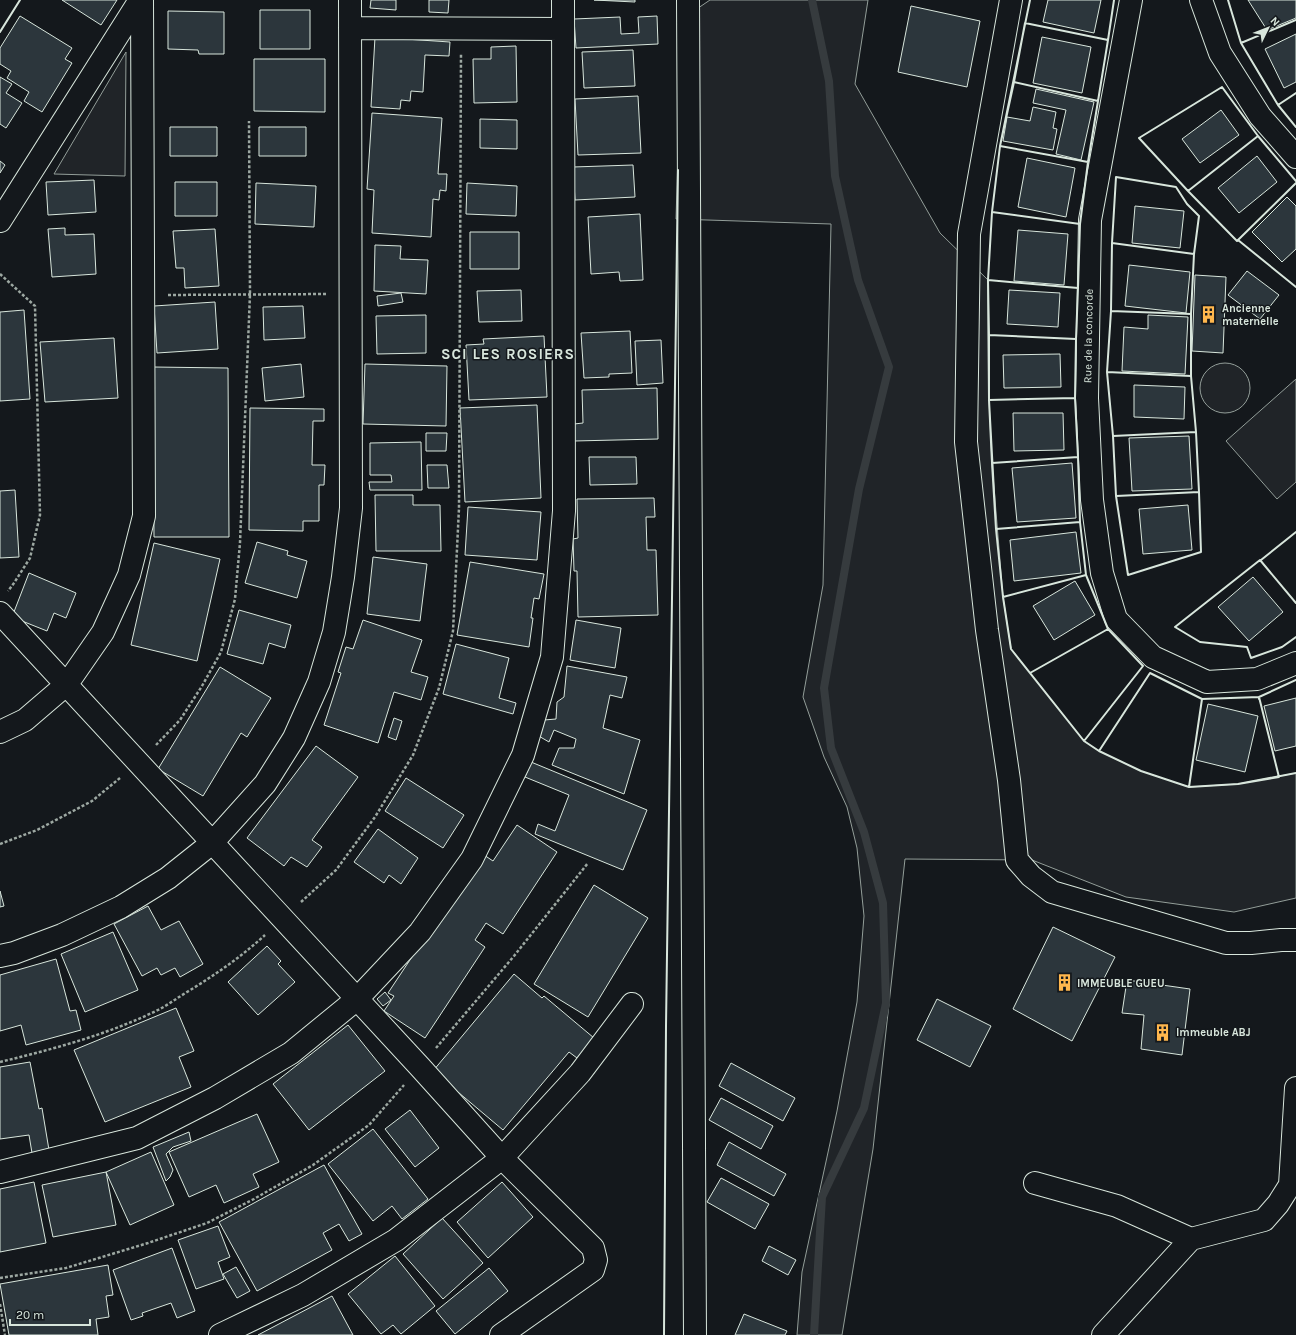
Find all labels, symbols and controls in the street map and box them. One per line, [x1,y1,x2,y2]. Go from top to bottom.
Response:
north arrow [1248,8,1288,48]
text: N [1268,14,1282,29]
street label: Rue de la concorde [1081,288,1096,383]
place label: Ancienne maternelle [1222,302,1279,328]
building icon: Ancienne maternelle [1199,304,1219,324]
district label: SCI LES ROSIERS [441,345,575,363]
building icon: IMMEUBLE GUEU [1054,973,1074,993]
place label: IMMEUBLE GUEU [1077,977,1165,990]
building icon: Immeuble ABJ [1153,1022,1173,1042]
place label: Immeuble ABJ [1176,1026,1251,1039]
scale bar [10,1301,90,1327]
text: 20 m [16,1308,44,1322]

